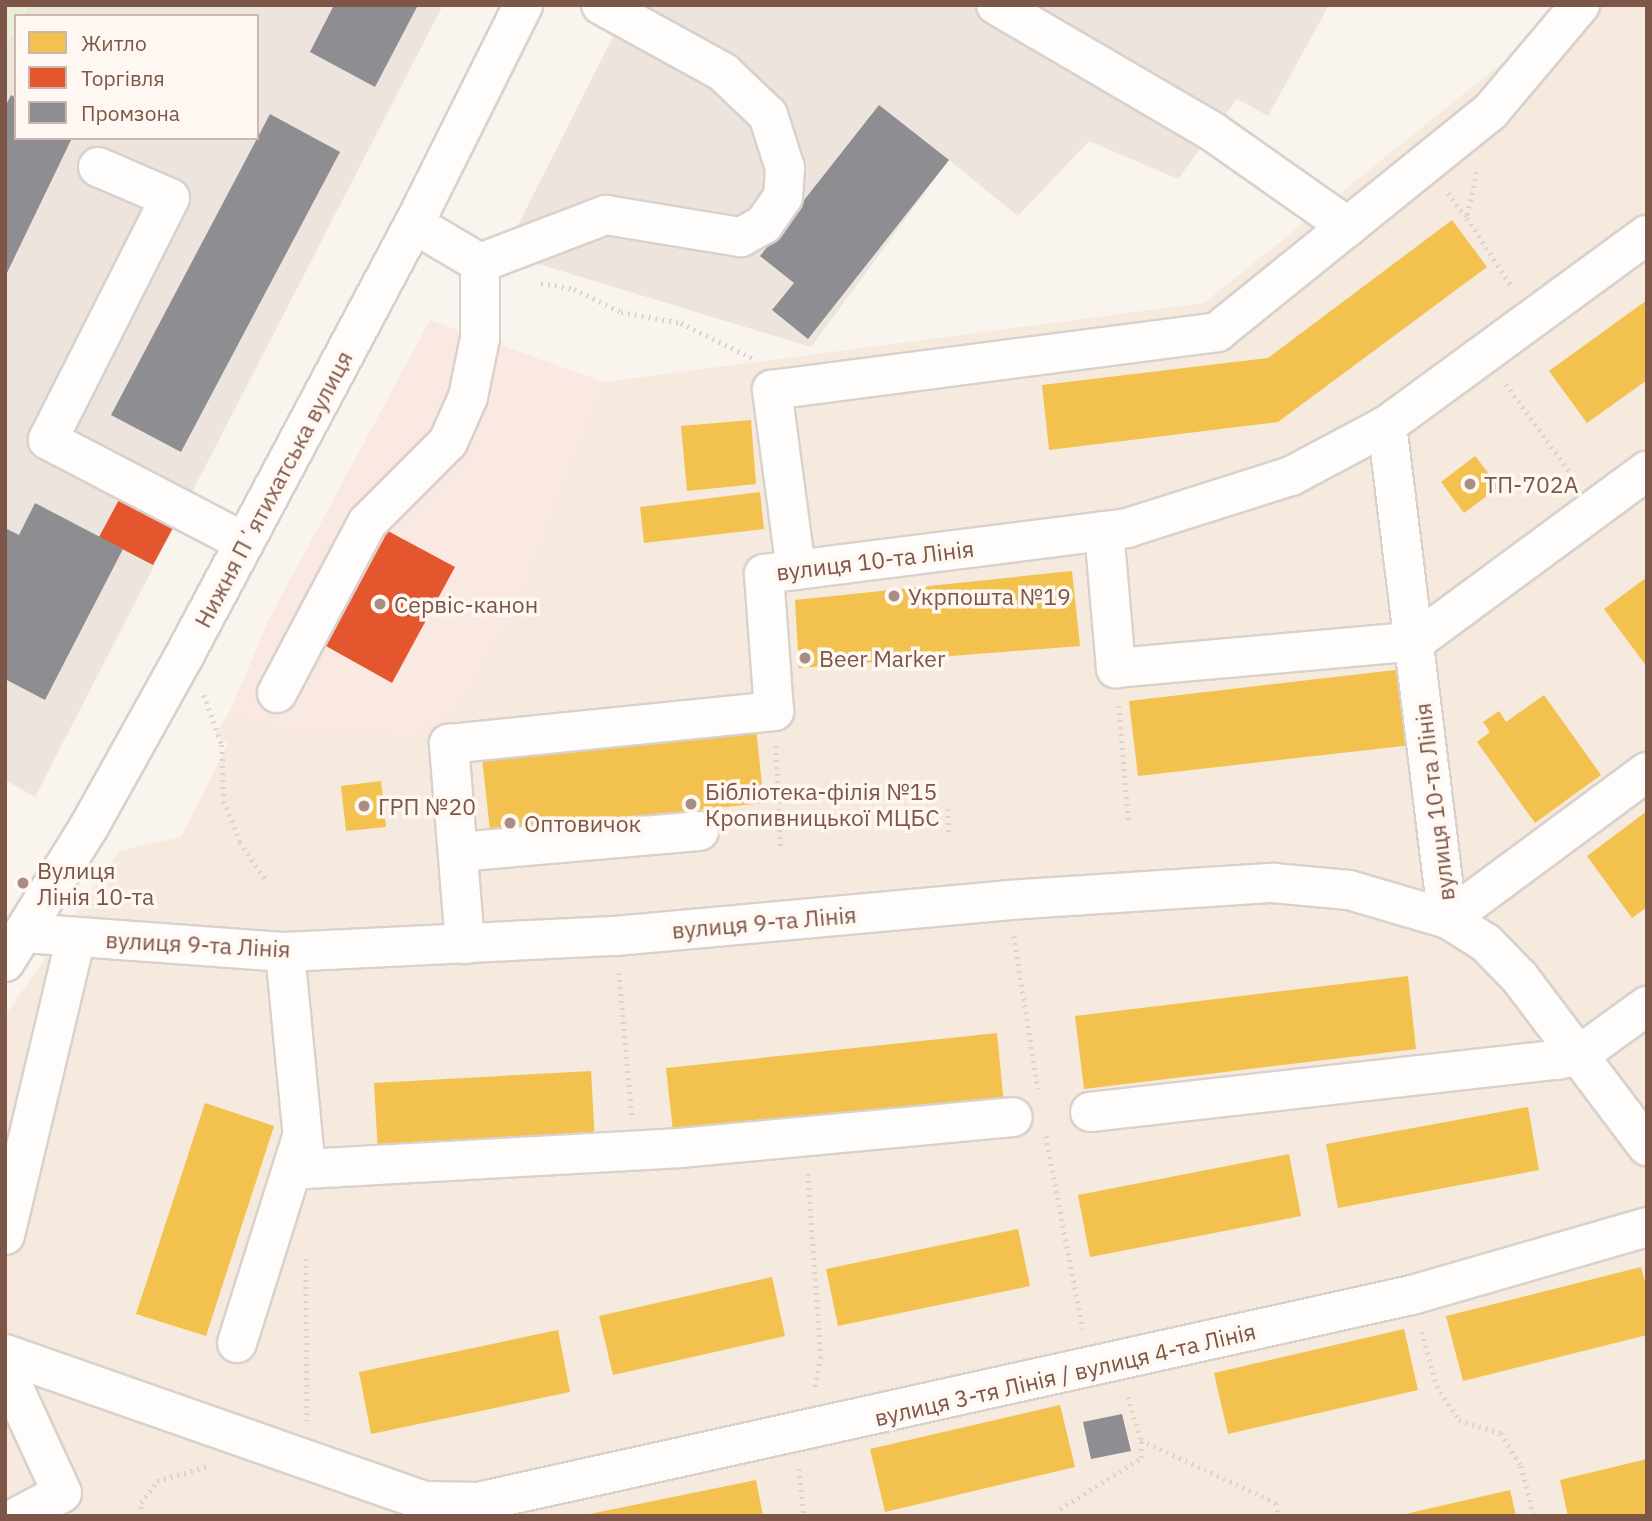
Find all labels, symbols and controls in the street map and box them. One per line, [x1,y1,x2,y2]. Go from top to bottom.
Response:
legend [14,14,259,140]
text: Житло [81,29,147,57]
text: Торгівля [81,64,165,92]
text: Промзона [81,99,180,127]
street label: Нижня Пʼятихатська вулиця [188,346,358,632]
place label: ТП-702А [1484,470,1578,498]
marker: ТП-702А [1462,476,1478,492]
street label: вулиця 10-та Лінія [775,534,975,586]
place label: Укрпошта №19 [908,582,1071,610]
marker: Укрпошта №19 [886,588,902,604]
place label: Сервіс-канон [394,590,538,618]
marker: Сервіс-канон [372,596,388,612]
place label: Beer Marker [819,644,945,672]
marker: Beer Marker [797,650,813,666]
street label: вулиця 10-та Лінія [1408,702,1460,902]
place label: Бібліотека-філія №15 Кропивницької МЦБС [705,777,940,831]
place label: ГРП №20 [378,792,476,820]
marker: Бібліотека-філія №15 Кропивницької МЦБС [683,796,699,812]
marker: ГРП №20 [356,798,372,814]
place label: Оптовичок [524,809,641,837]
marker: Оптовичок [502,815,518,831]
place label: Вулиця Лінія 10-та [37,856,154,910]
marker: Вулиця Лінія 10-та [15,875,31,891]
street label: вулиця 9-та Лінія [671,900,857,944]
street label: вулиця 9-та Лінія [105,925,291,963]
street label: вулиця 3-тя Лінія / вулиця 4-та Лінія [872,1317,1258,1431]

